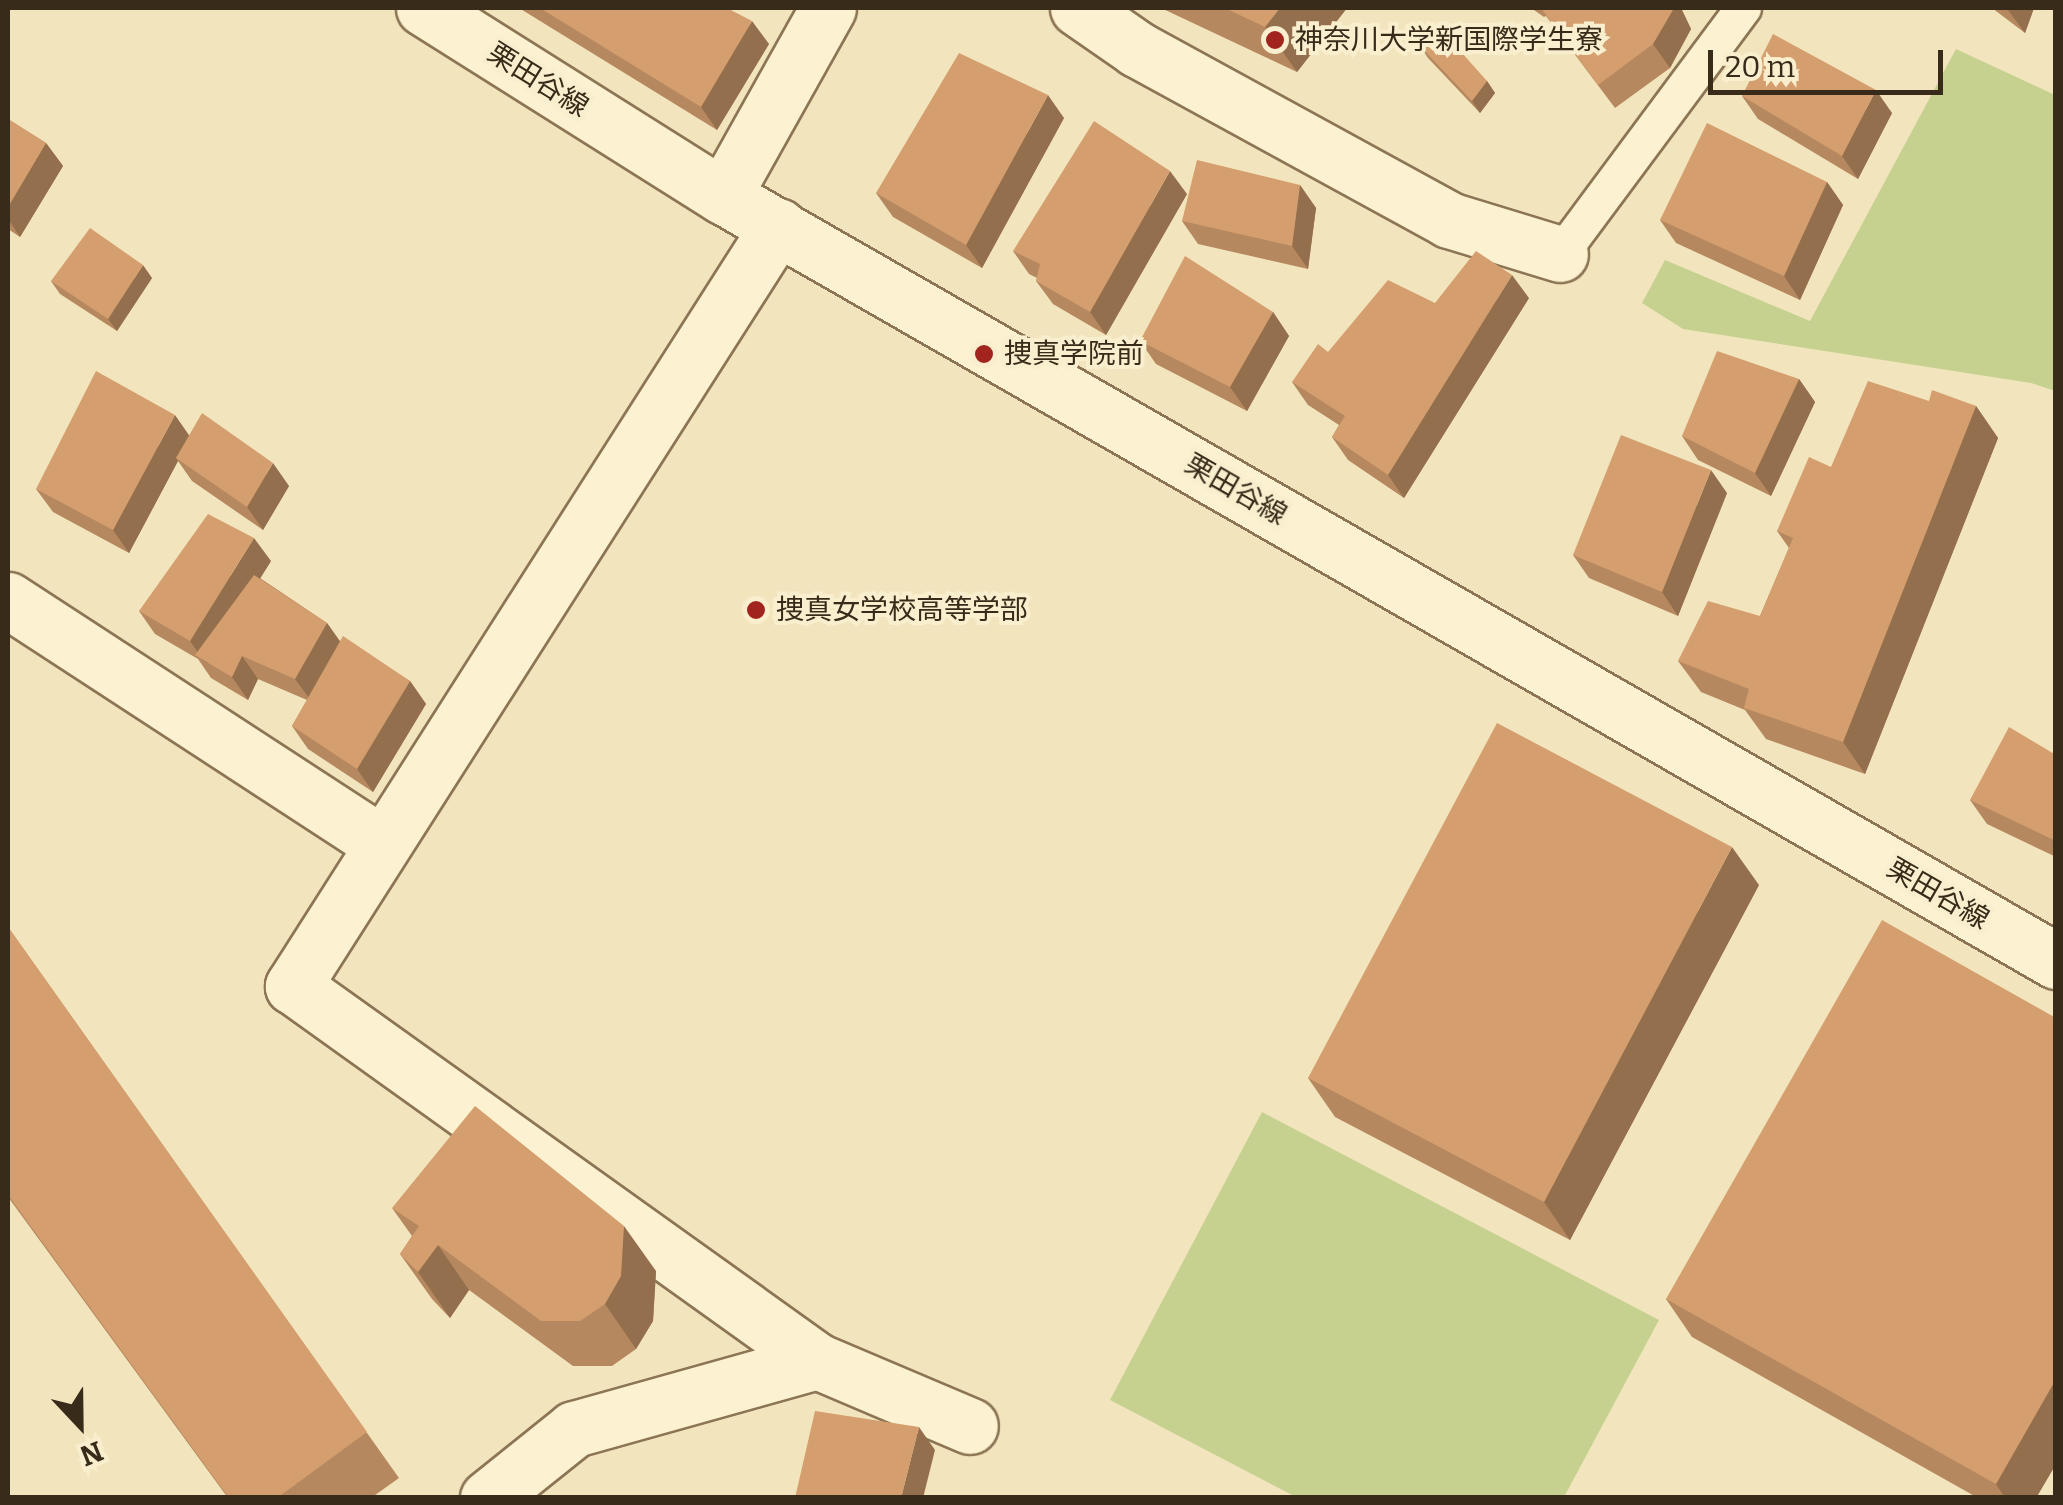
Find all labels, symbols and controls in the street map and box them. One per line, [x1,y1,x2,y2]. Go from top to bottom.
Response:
place label: 神奈川大学新国際学生寮 [1295,23,1603,57]
marker: 神奈川大学新国際学生寮 [1264,29,1286,51]
scale bar [1713,30,1948,92]
street label: 栗田谷線 [482,36,594,124]
text: 20 m [1725,49,1795,85]
place label: 捜真学院前 [1004,337,1144,371]
marker: 捜真学院前 [973,343,995,365]
street label: 栗田谷線 [1179,447,1293,533]
place label: 捜真女学校高等学部 [776,593,1028,627]
marker: 捜真女学校高等学部 [745,599,767,621]
street label: 栗田谷線 [1881,851,1995,937]
north arrow [30,1375,130,1475]
text: N [75,1434,108,1473]

